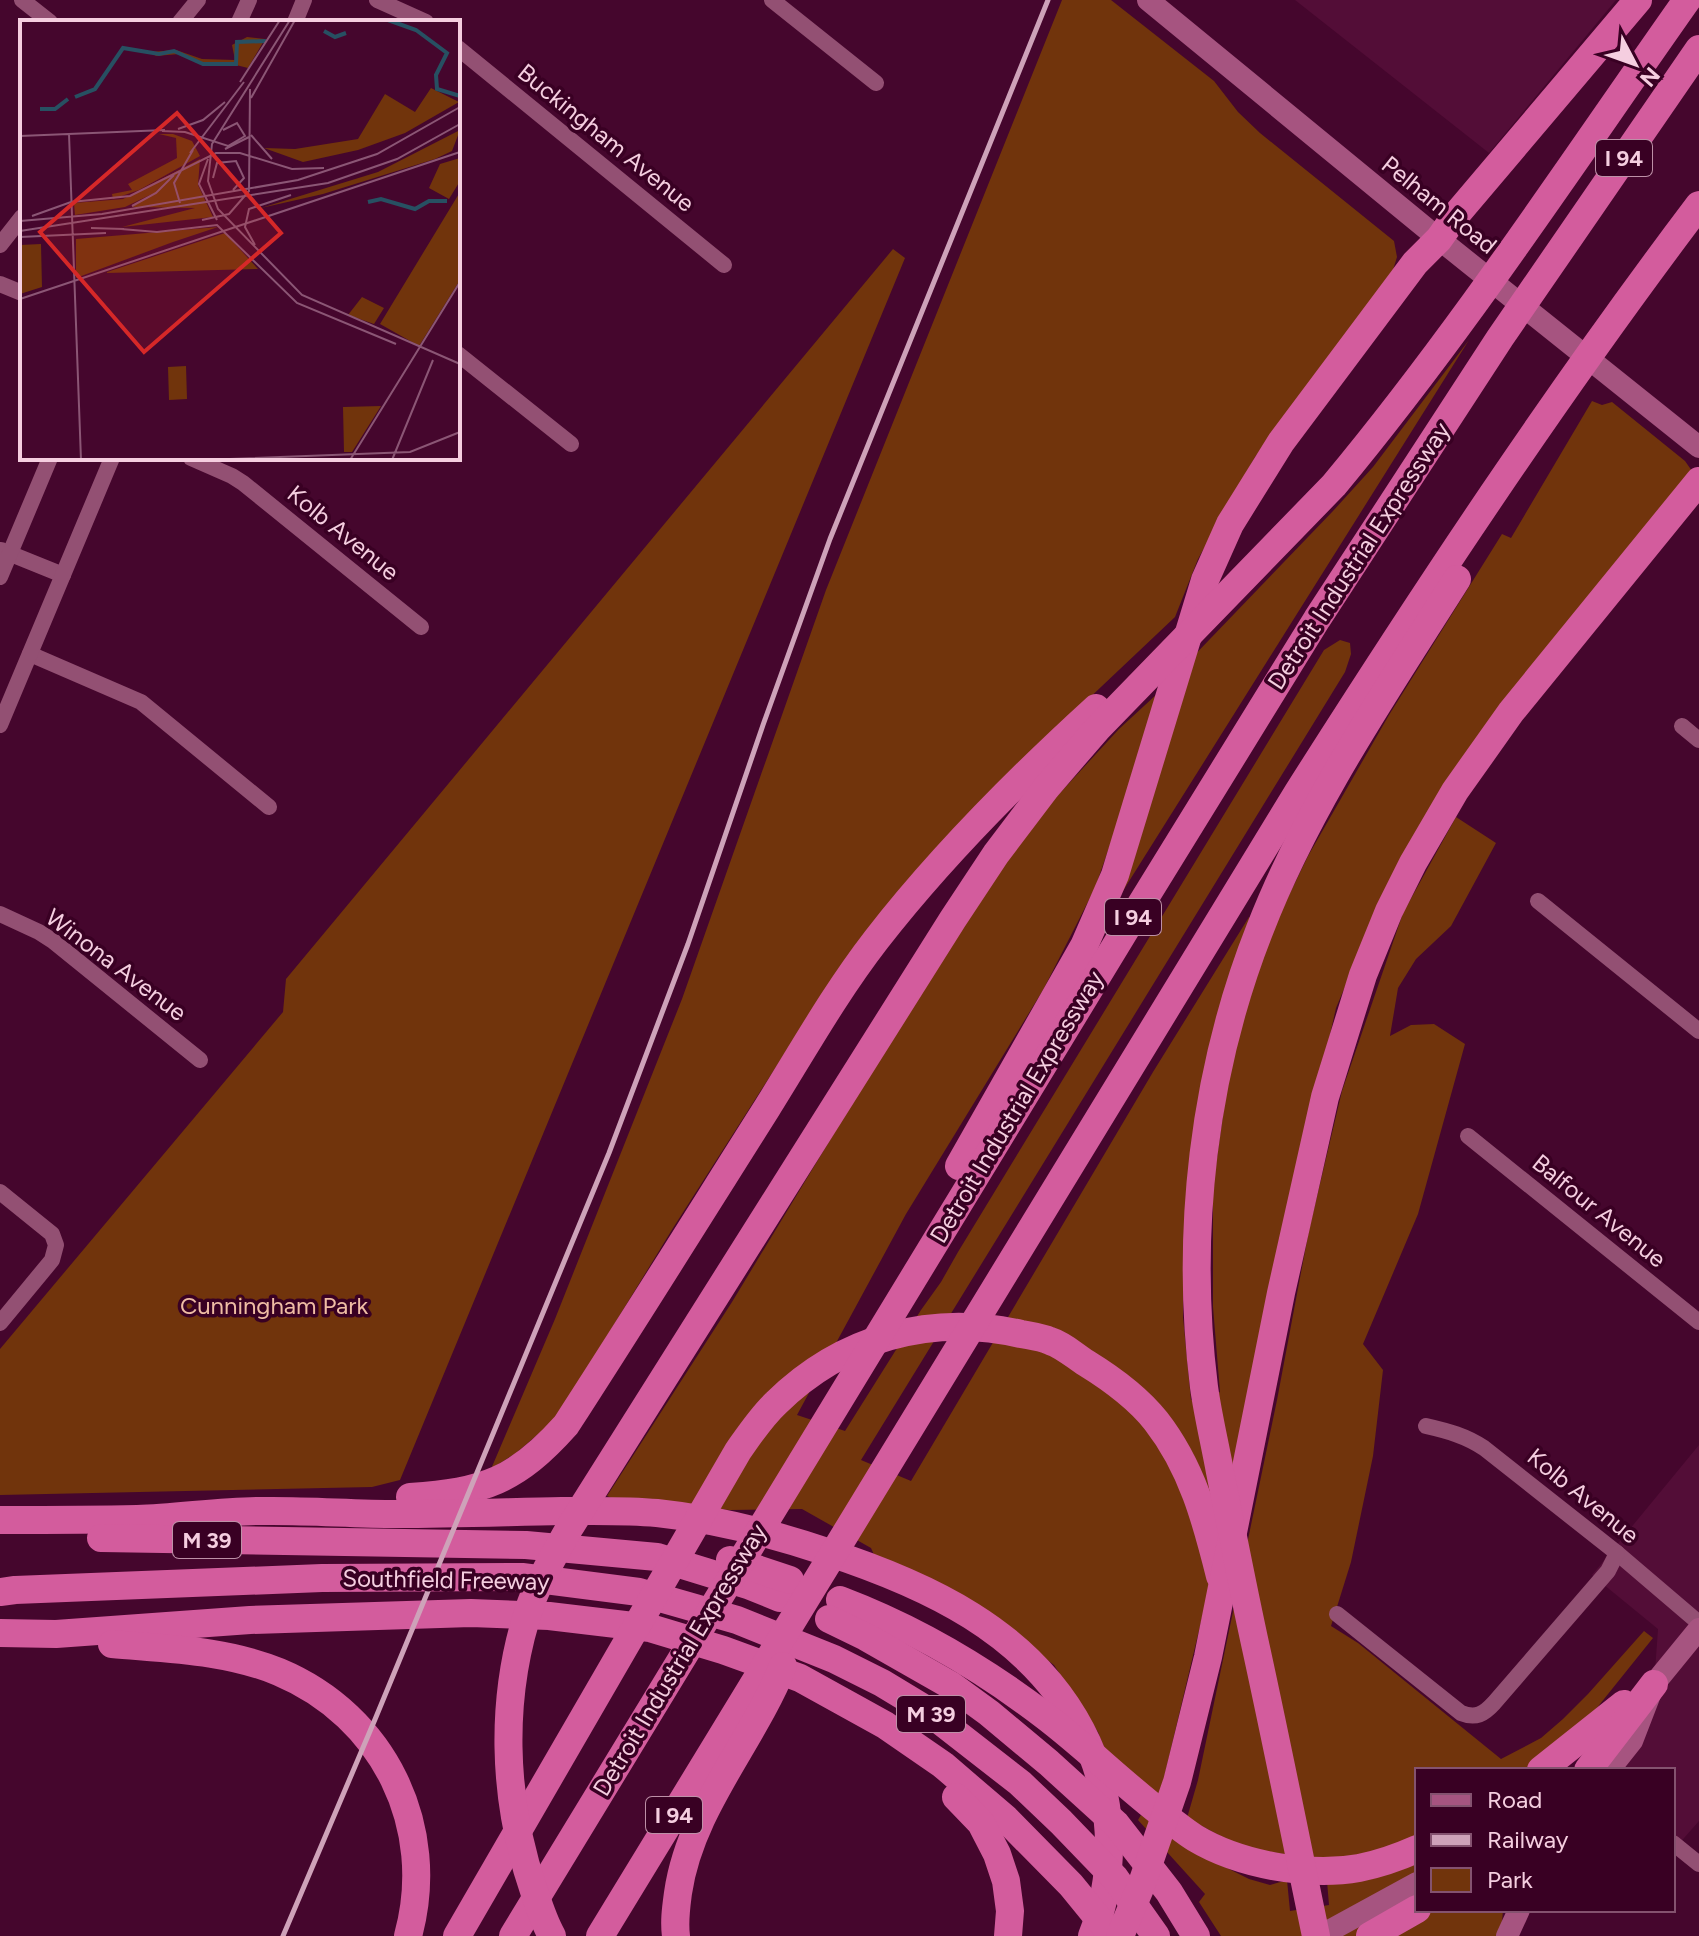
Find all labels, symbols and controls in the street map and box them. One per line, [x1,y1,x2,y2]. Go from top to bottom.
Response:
inset map [20,20,460,460]
north arrow [1595,24,1675,104]
street label: Buckingham Avenue [512,57,700,218]
text: N [1634,62,1665,92]
road number: I 94 [1596,140,1652,176]
street label: Pelham Road [1376,150,1503,260]
street label: Detroit Industrial Expressway [1261,416,1456,695]
street label: Kolb Avenue [282,479,405,586]
road number: I 94 [1105,899,1161,935]
street label: Winona Avenue [40,902,192,1027]
street label: Detroit Industrial Expressway [924,965,1110,1248]
street label: Balfour Avenue [1527,1148,1672,1273]
park label: Cunningham Park [180,1291,368,1320]
street label: Kolb Avenue [1522,1442,1645,1549]
street label: Detroit Industrial Expressway [587,1518,773,1801]
road number: M 39 [173,1522,241,1558]
street label: Southfield Freeway [342,1563,550,1596]
road number: M 39 [897,1696,965,1732]
legend [1415,1768,1675,1912]
text: Road [1487,1785,1542,1814]
road number: I 94 [646,1797,702,1833]
text: Railway [1487,1825,1569,1854]
text: Park [1487,1865,1533,1894]

